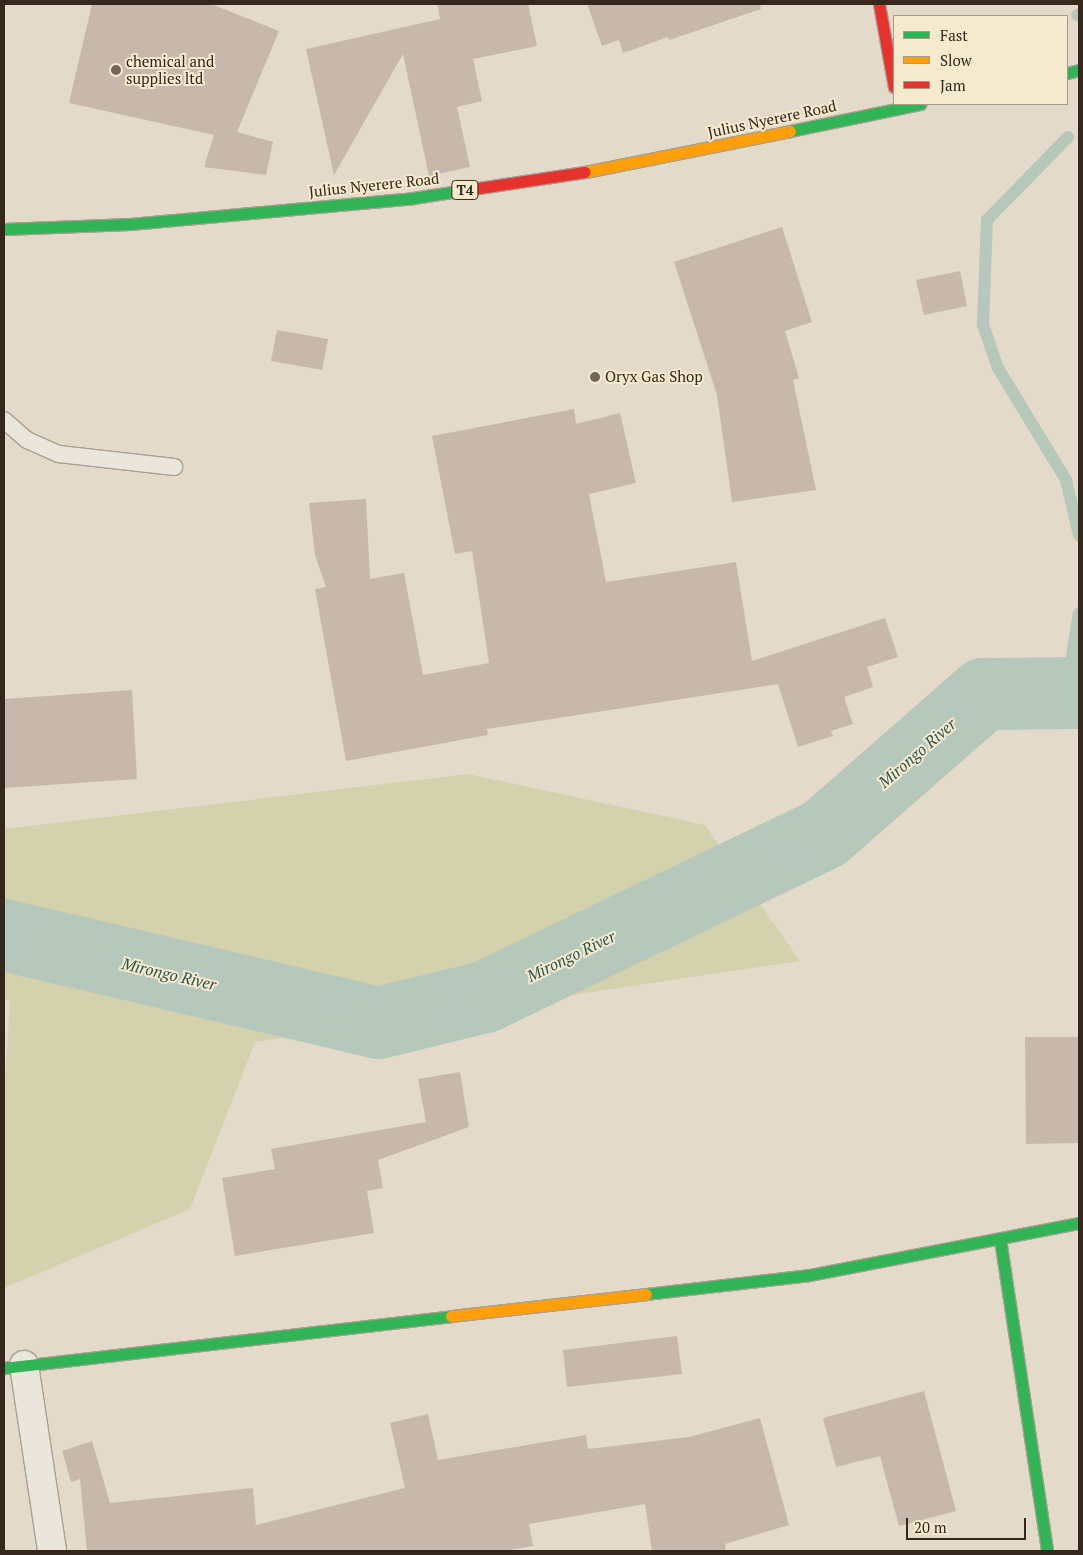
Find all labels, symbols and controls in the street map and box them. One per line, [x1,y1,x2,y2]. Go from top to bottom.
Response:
legend [893,15,1068,105]
text: Fast [940,25,968,45]
text: Slow [940,50,972,70]
place label: chemical and supplies ltd [126,52,214,87]
marker: chemical and supplies ltd [110,64,122,76]
text: Jam [940,75,966,95]
street label: Julius Nyerere Road [706,97,838,141]
street label: Julius Nyerere Road [308,169,440,201]
road number: T4 [451,178,479,202]
place label: Oryx Gas Shop [605,368,703,386]
marker: Oryx Gas Shop [589,371,601,383]
water label: Mirongo River [874,714,960,792]
water label: Mirongo River [524,926,618,986]
water label: Mirongo River [120,954,218,994]
scale bar [908,1508,1028,1540]
text: 20 m [914,1517,947,1537]

